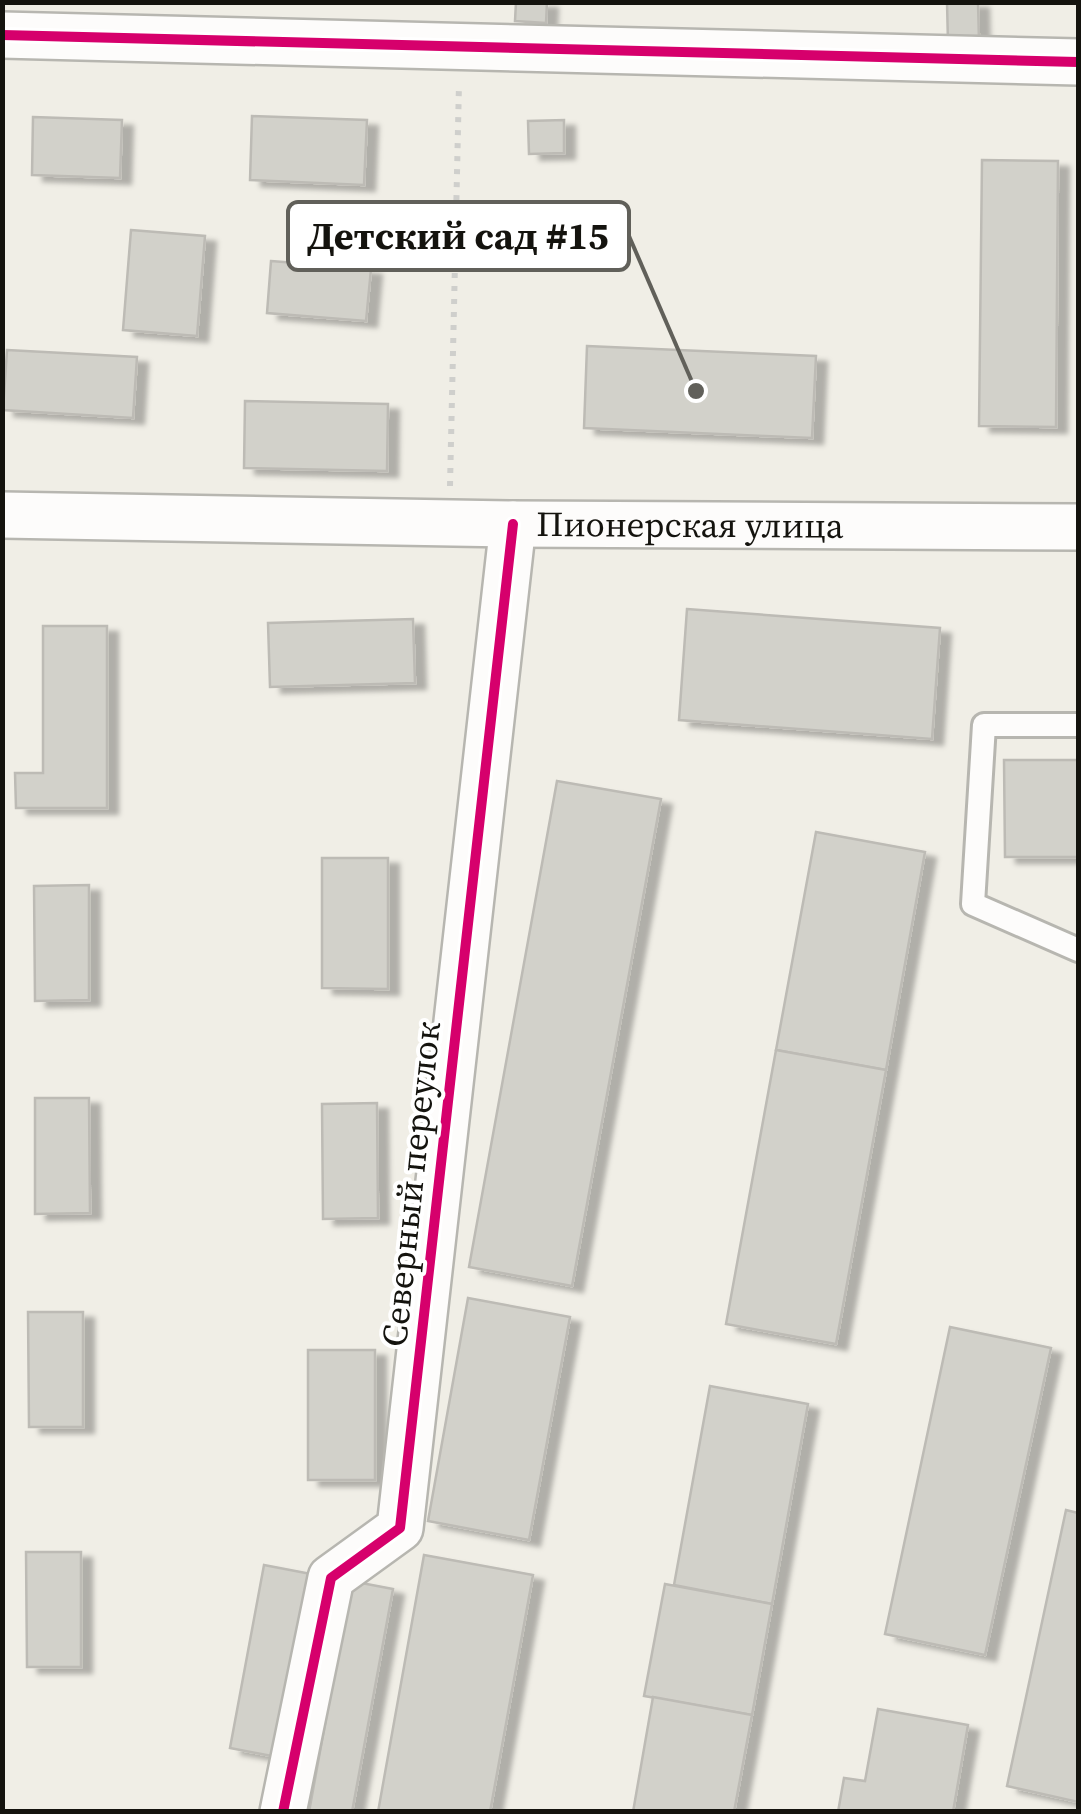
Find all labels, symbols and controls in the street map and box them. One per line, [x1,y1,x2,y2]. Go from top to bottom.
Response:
callout: Детский сад #15 [288,202,629,270]
text: Детский сад #15 [307,210,609,262]
street label: Пионерская улица [536,500,844,550]
street label: Северный переулок [370,1019,452,1349]

